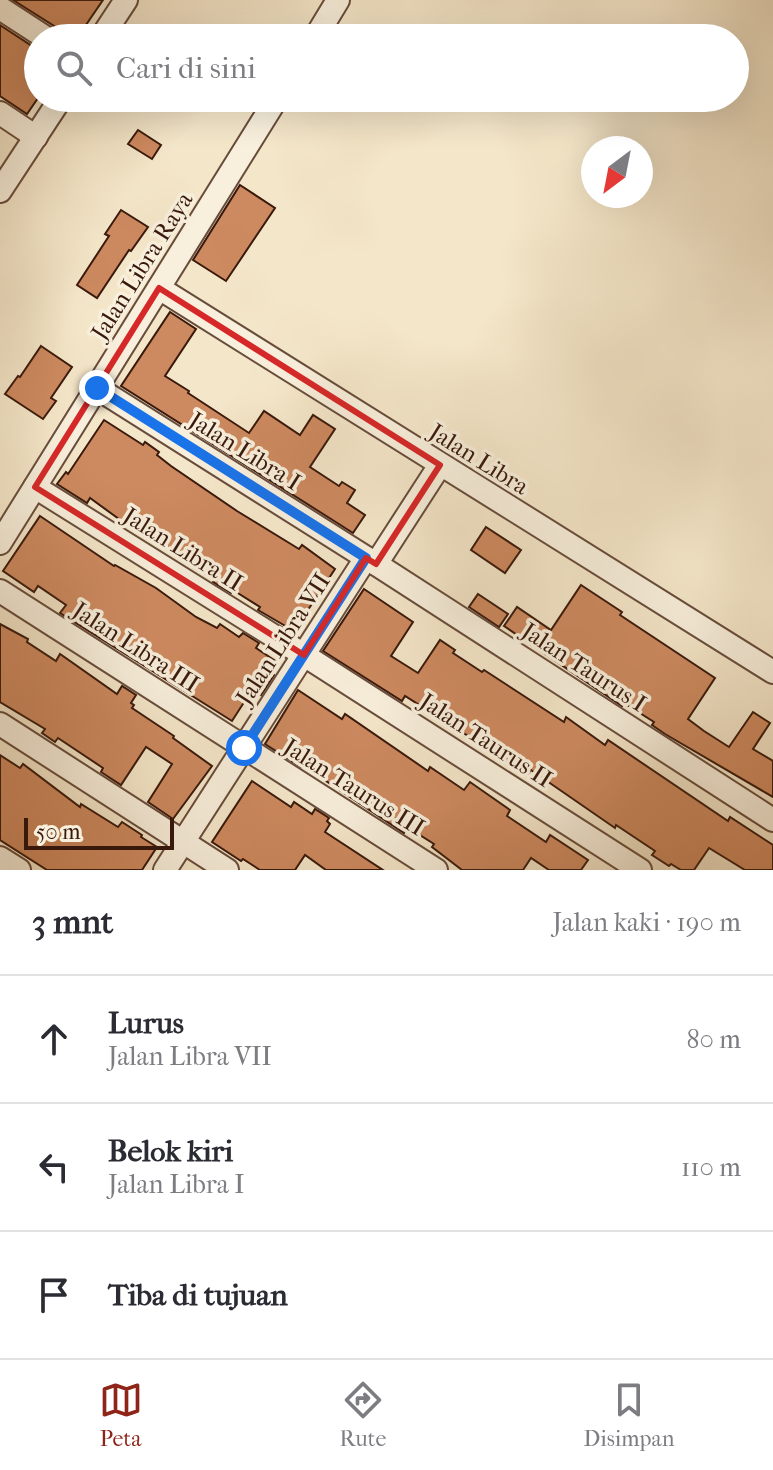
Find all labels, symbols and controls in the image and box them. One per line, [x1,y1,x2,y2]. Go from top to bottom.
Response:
search box [24,24,749,112]
icon: search [52,46,96,90]
text: Cari di sini [116,51,256,86]
north arrow [581,136,653,208]
street label: Jalan Libra Raya [84,186,199,347]
route end [79,370,115,406]
street label: Jalan Libra I [182,405,306,496]
street label: Jalan Libra [423,417,534,501]
street label: Jalan Libra II [116,500,248,597]
street label: Jalan Libra VII [229,568,336,712]
street label: Jalan Libra III [66,595,204,698]
street label: Jalan Taurus I [515,615,651,718]
street label: Jalan Taurus II [413,686,557,793]
route start [226,730,262,766]
street label: Jalan Taurus III [277,731,430,842]
scale bar [24,814,174,850]
text: 50 m [36,819,81,845]
text: 3 mnt [32,902,113,942]
text: Jalan kaki · 190 m [553,907,741,938]
text: Lurus [108,1006,184,1041]
icon: ahead [32,1017,76,1061]
text: 80 m [686,1024,741,1055]
text: Jalan Libra VII [108,1041,272,1072]
text: Belok kiri [108,1134,233,1169]
icon: left [32,1145,76,1189]
text: 110 m [681,1152,741,1183]
text: Jalan Libra I [108,1169,245,1200]
icon: arrive [32,1273,76,1317]
text: Tiba di tujuan [108,1278,288,1313]
tab: Peta [99,1378,143,1452]
tab: Rute [340,1378,386,1452]
tab: Disimpan [583,1378,674,1452]

